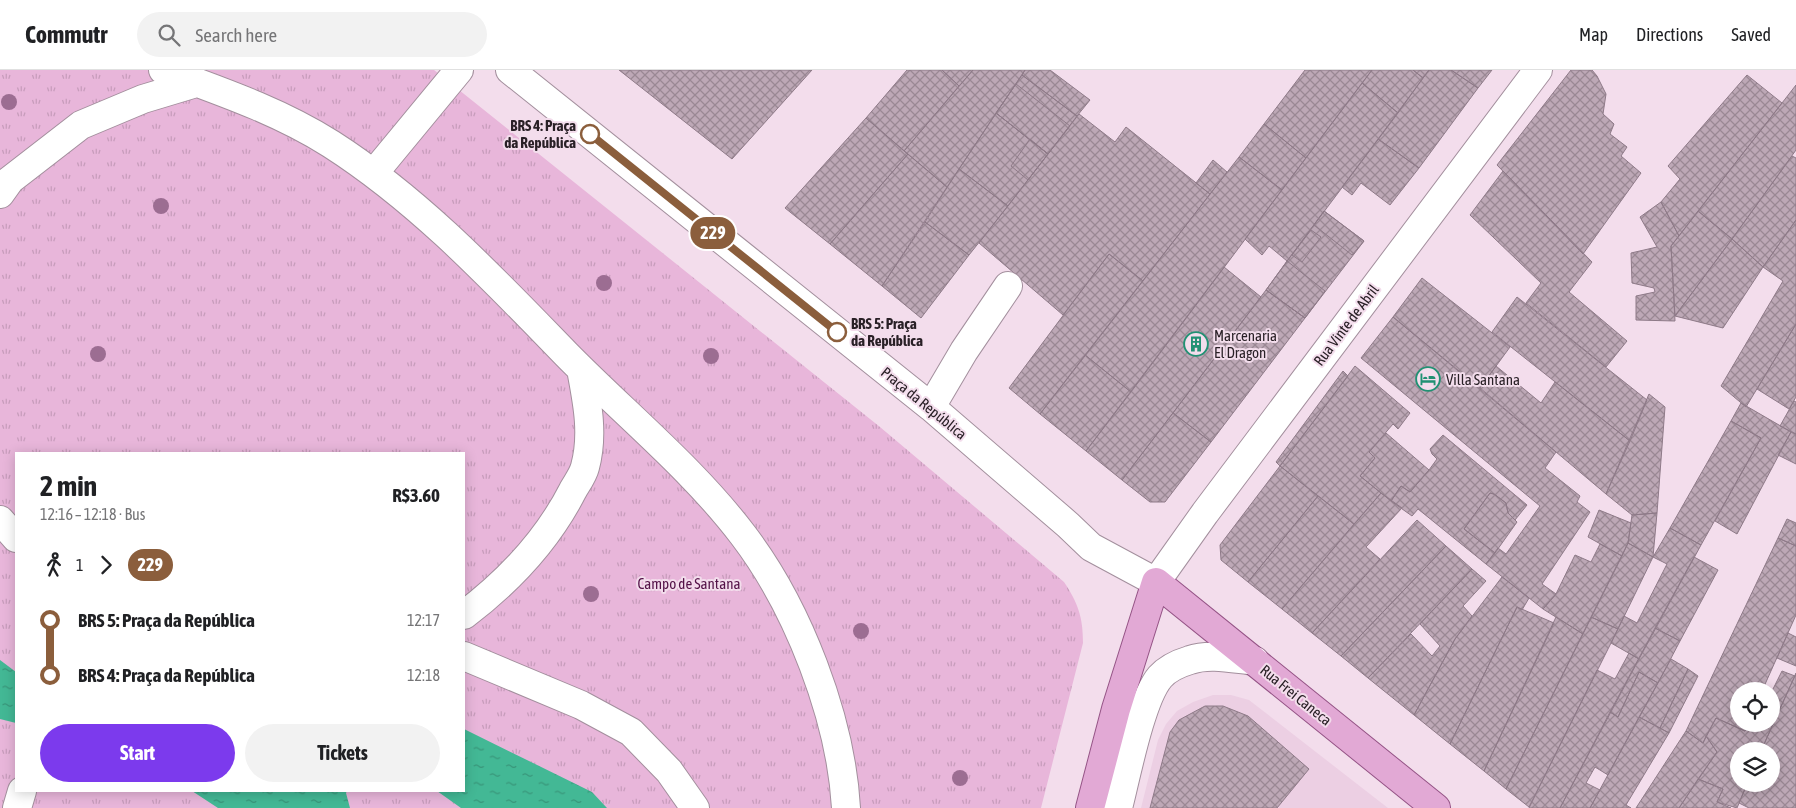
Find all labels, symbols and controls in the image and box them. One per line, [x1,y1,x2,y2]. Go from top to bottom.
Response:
search box [137,12,487,57]
text: Commutr [25,21,107,48]
icon: search [155,21,183,49]
text: Search here [195,24,277,46]
text: Map [1579,24,1608,45]
text: Directions [1636,24,1703,45]
text: Saved [1731,24,1771,45]
place label: BRS 4: Praça da República [504,117,576,151]
marker: BRS 4: Praça da República [580,124,600,144]
line badge: 229 [684,217,742,249]
text: 229 [700,222,726,243]
street label: Rua Vinte de Abril [1310,281,1382,369]
place label: BRS 5: Praça da República [851,315,923,349]
marker: BRS 5: Praça da República [827,322,847,342]
place label: Marcenaria El Dragon [1214,327,1277,361]
building icon: Marcenaria El Dragon [1183,331,1209,357]
street label: Praça da República [878,363,970,443]
hotel icon: Villa Santana [1415,366,1441,392]
place label: Villa Santana [1446,371,1520,388]
text: 2 min [40,470,97,502]
text: R$3.60 [392,484,440,506]
text: 12:16 – 12:18 · Bus [40,505,145,523]
icon: walk [40,551,68,579]
icon: forward [92,551,120,579]
text: 229 [138,554,163,575]
text: 1 [76,556,84,574]
park label: Campo de Santana [638,575,740,592]
text: BRS 5: Praça da República [78,609,255,631]
text: 12:17 [407,611,440,629]
street label: Rua Frei Caneca [1257,661,1335,729]
text: BRS 4: Praça da República [78,664,255,686]
text: 12:18 [407,666,440,684]
map controls [1730,682,1780,792]
button: locate [1730,682,1780,732]
button: Start [40,724,235,782]
button: Tickets [245,724,440,782]
button: layers [1730,742,1780,792]

